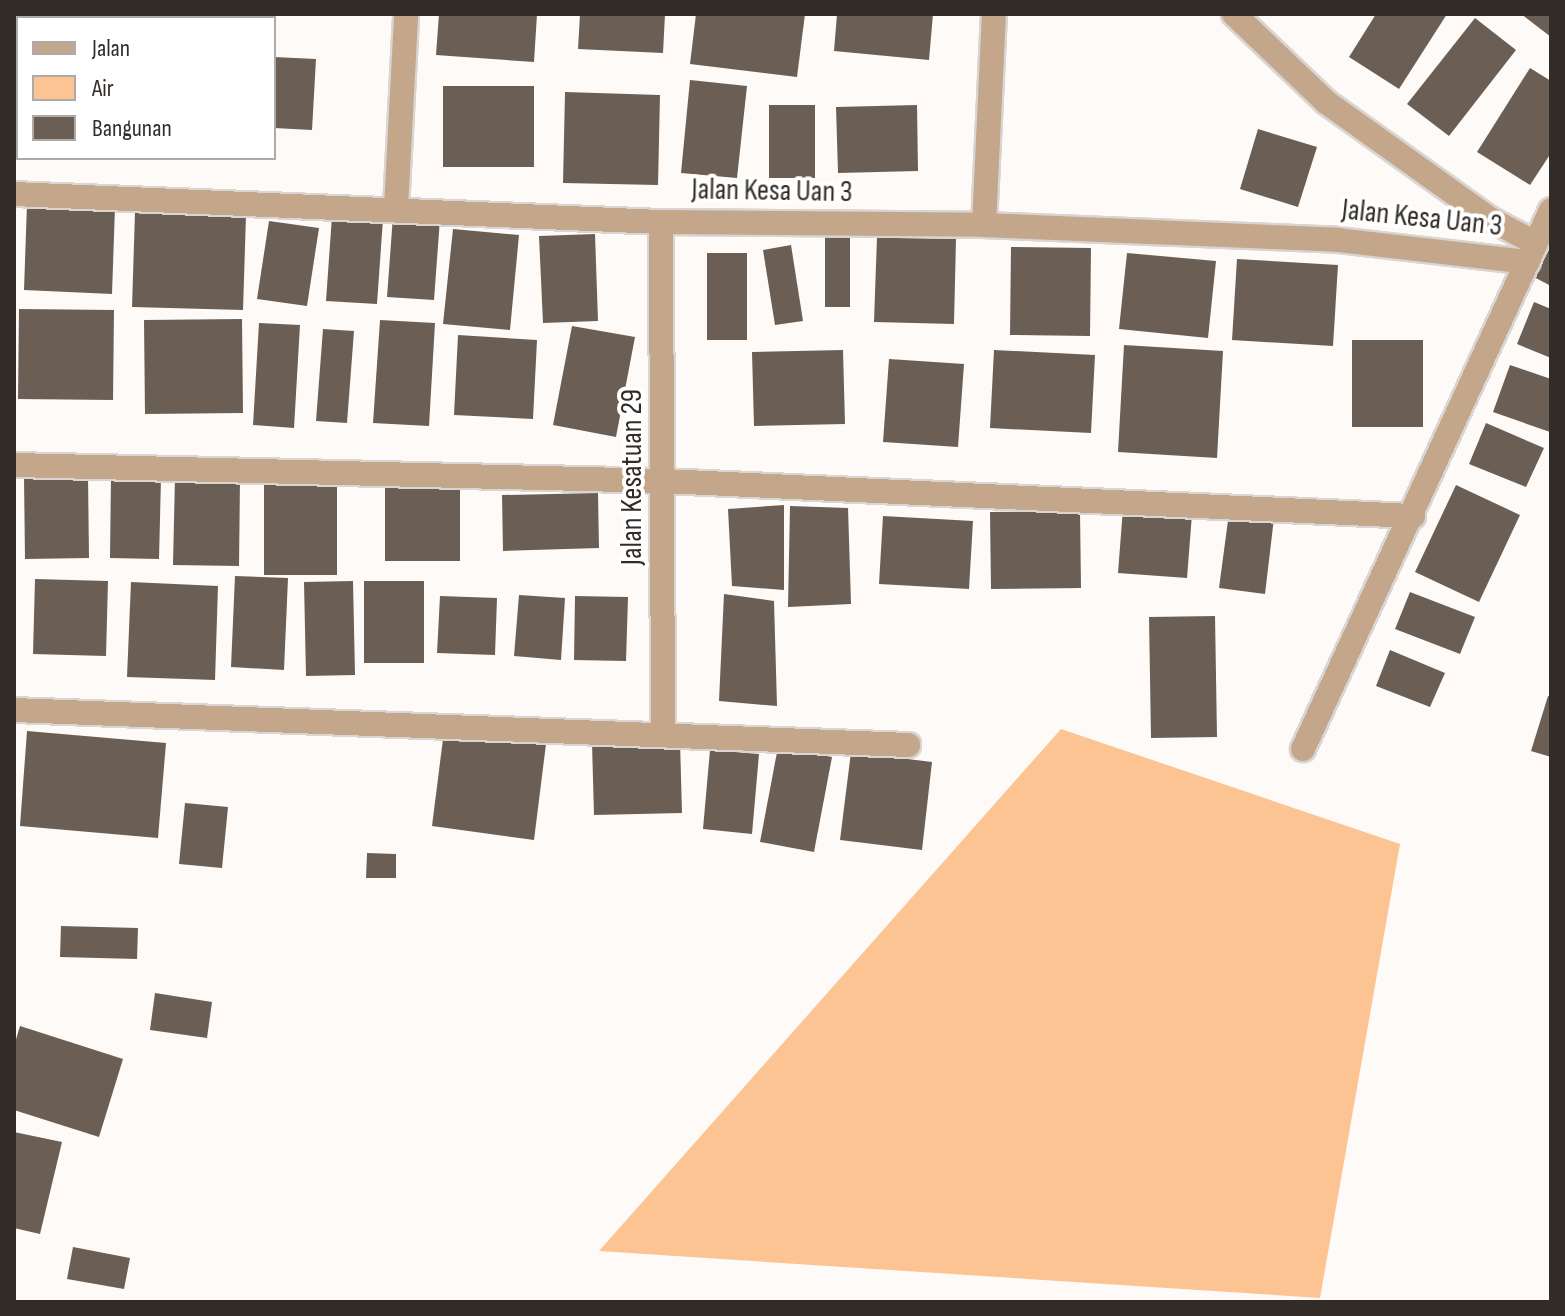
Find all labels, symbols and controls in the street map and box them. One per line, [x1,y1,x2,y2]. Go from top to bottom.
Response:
legend [16,16,276,160]
text: Jalan [92,34,130,63]
text: Air [92,74,114,103]
text: Bangunan [92,114,172,143]
street label: Jalan Kesa Uan 3 [691,172,853,210]
street label: Jalan Kesa Uan 3 [1340,192,1504,244]
street label: Jalan Kesatuan 29 [614,389,650,565]

